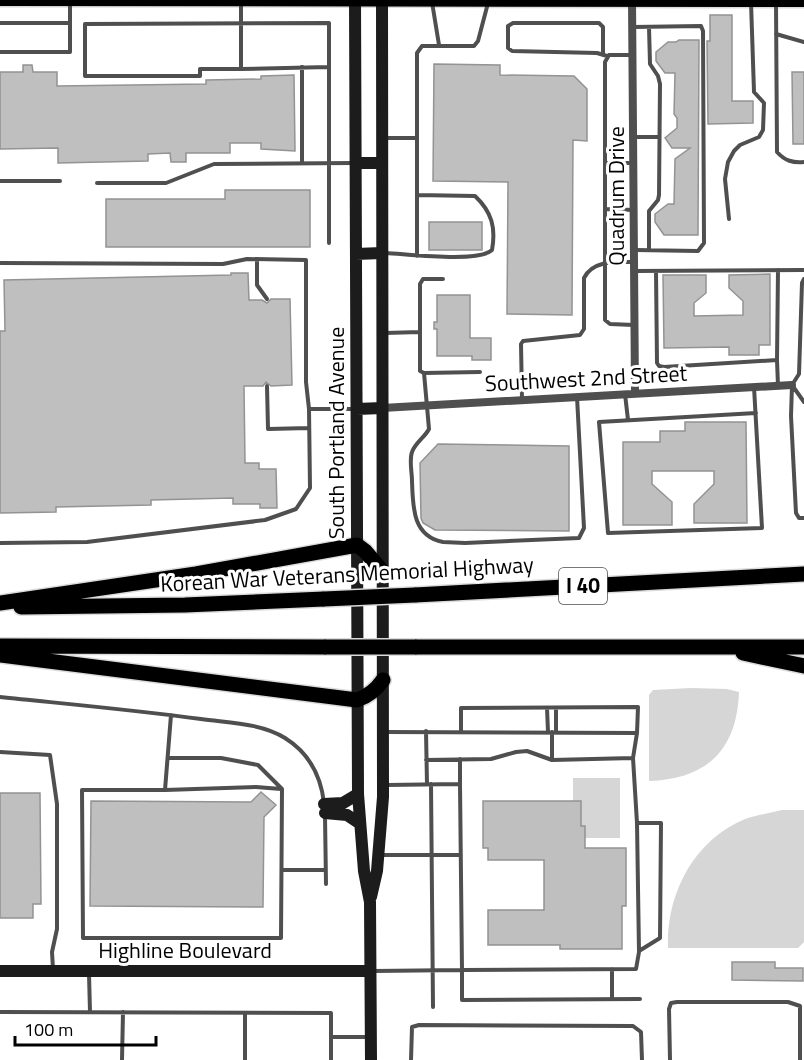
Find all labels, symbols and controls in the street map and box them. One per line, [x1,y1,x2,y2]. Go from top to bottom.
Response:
street label: Quadrum Drive [599,126,633,266]
street label: South Portland Avenue [319,327,353,539]
street label: Southwest 2nd Street [484,356,688,400]
street label: Korean War Veterans Memorial Highway [159,547,535,601]
road number: I 40 [559,568,607,604]
street label: Highline Boulevard [98,933,272,967]
scale bar [15,1009,156,1047]
text: 100 m [24,1016,73,1043]

